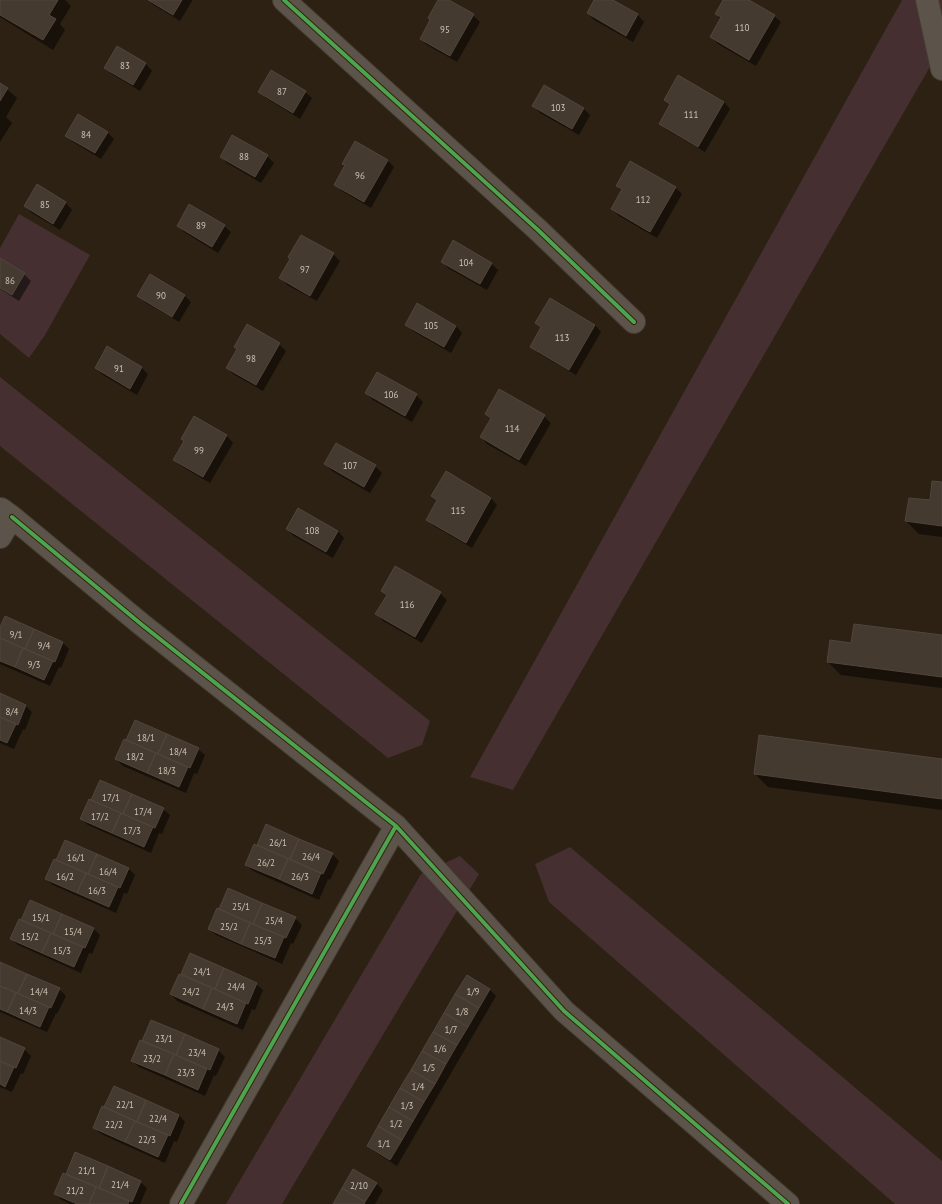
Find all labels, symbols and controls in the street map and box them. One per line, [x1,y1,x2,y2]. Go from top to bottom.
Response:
house number: 110 [735,22,749,33]
house number: 95 [440,24,450,35]
house number: 83 [120,60,130,71]
house number: 87 [277,86,287,97]
house number: 103 [551,102,565,113]
house number: 111 [684,109,698,120]
house number: 84 [81,129,91,140]
house number: 88 [239,151,249,162]
house number: 96 [355,170,365,181]
house number: 112 [636,194,650,205]
house number: 85 [40,199,50,210]
house number: 89 [196,220,206,231]
house number: 104 [459,257,473,268]
house number: 97 [300,264,310,275]
house number: 86 [5,275,15,286]
house number: 90 [156,290,166,301]
house number: 105 [424,320,438,331]
house number: 113 [555,332,569,343]
house number: 98 [246,353,256,364]
house number: 91 [114,363,124,374]
house number: 106 [384,389,398,400]
house number: 114 [505,423,519,434]
house number: 99 [194,445,204,456]
house number: 107 [343,460,357,471]
house number: 115 [451,505,465,516]
house number: 108 [305,525,319,536]
house number: 116 [400,599,414,610]
house number: 9/1 [10,629,23,640]
house number: 9/4 [38,640,51,651]
house number: 9/3 [28,659,41,670]
house number: 8/4 [6,706,19,717]
house number: 18/1 [137,732,155,743]
house number: 18/4 [169,746,187,757]
house number: 18/2 [126,751,144,762]
house number: 18/3 [158,765,176,776]
house number: 17/1 [102,792,120,803]
house number: 17/4 [134,806,152,817]
house number: 17/2 [91,811,109,822]
house number: 17/3 [123,825,141,836]
house number: 26/1 [269,837,287,848]
house number: 26/4 [302,851,320,862]
house number: 16/1 [67,852,85,863]
house number: 26/2 [257,857,275,868]
house number: 16/4 [99,866,117,877]
house number: 16/2 [56,871,74,882]
house number: 26/3 [291,871,309,882]
house number: 16/3 [88,885,106,896]
house number: 25/1 [232,901,250,912]
house number: 15/1 [32,912,50,923]
house number: 25/4 [265,915,283,926]
house number: 25/2 [220,921,238,932]
house number: 15/4 [64,926,82,937]
house number: 15/2 [21,931,39,942]
house number: 25/3 [254,935,272,946]
house number: 15/3 [53,945,71,956]
house number: 24/1 [193,966,211,977]
house number: 24/4 [227,981,245,992]
house number: 14/4 [30,986,48,997]
house number: 24/2 [182,986,200,997]
house number: 1/9 [467,986,480,997]
house number: 24/3 [216,1001,234,1012]
house number: 14/3 [19,1005,37,1016]
house number: 1/8 [456,1006,469,1017]
house number: 1/7 [445,1024,458,1035]
house number: 23/1 [155,1033,173,1044]
house number: 1/6 [434,1043,447,1054]
house number: 23/4 [188,1047,206,1058]
house number: 23/2 [143,1053,161,1064]
house number: 1/5 [423,1062,436,1073]
house number: 23/3 [177,1067,195,1078]
house number: 1/4 [412,1081,425,1092]
house number: 22/1 [116,1099,134,1110]
house number: 1/3 [401,1100,414,1111]
house number: 22/4 [149,1113,167,1124]
house number: 1/2 [390,1118,403,1129]
house number: 22/2 [105,1119,123,1130]
house number: 22/3 [138,1134,156,1145]
house number: 1/1 [378,1138,391,1149]
house number: 21/1 [78,1165,96,1176]
house number: 21/4 [111,1179,129,1190]
house number: 2/10 [350,1180,368,1191]
house number: 21/2 [66,1185,84,1196]

